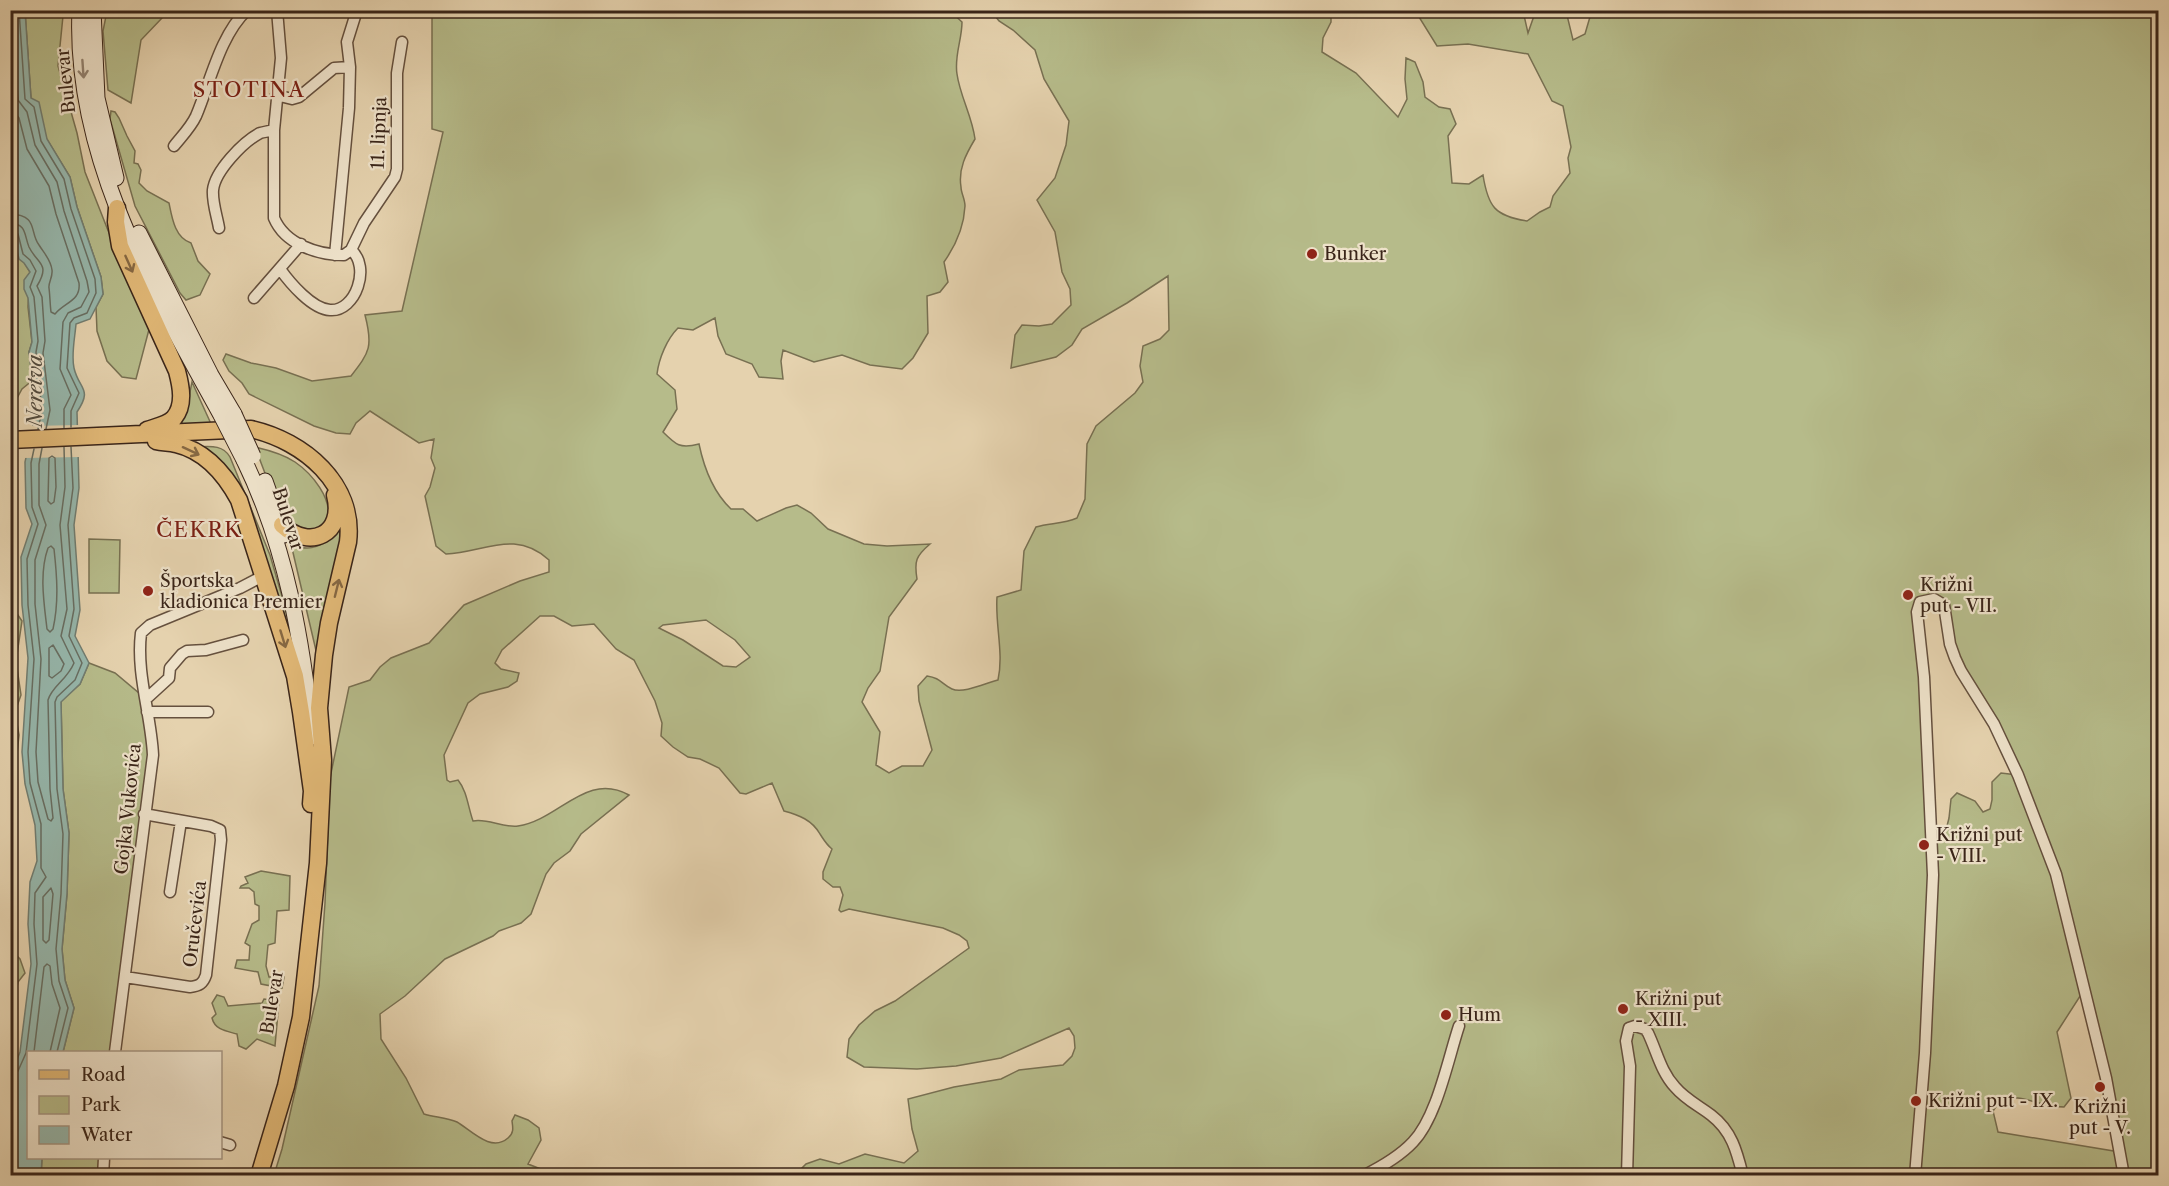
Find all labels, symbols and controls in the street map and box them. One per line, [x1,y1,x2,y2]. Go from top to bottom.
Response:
street label: Bulevar [52,47,80,115]
one-way arrow [77,58,88,78]
district label: STOTINA [193,77,305,102]
street label: 11. lipnja [367,96,391,170]
place label: Bunker [1324,243,1387,265]
marker: Bunker [1305,247,1319,261]
one-way arrow [123,255,135,273]
water label: Neretva [23,355,47,429]
one-way arrow [182,445,200,457]
street label: Bulevar [267,485,309,554]
district label: ČEKRK [156,517,242,542]
place label: Športska kladionica Premier [160,568,323,613]
place label: Križni put - VII. [1920,574,1997,617]
one-way arrow [332,579,344,598]
marker: Športska kladionica Premier [141,584,155,598]
marker: Križni put - VII. [1901,588,1915,602]
one-way arrow [278,629,289,648]
street label: Gojka Vukovića [110,742,146,876]
place label: Križni put - VIII. [1936,824,2023,867]
marker: Križni put - VIII. [1917,838,1931,852]
street label: Oručevića [179,879,211,969]
street label: Bulevar [256,968,288,1036]
place label: Križni put - XIII. [1635,988,1722,1031]
marker: Križni put - XIII. [1616,1002,1630,1016]
place label: Hum [1458,1004,1501,1026]
marker: Hum [1439,1008,1453,1022]
legend [27,1051,222,1159]
text: Road [81,1064,126,1086]
marker: Križni put - V. [2093,1080,2107,1094]
place label: Križni put - IX. [1928,1090,2058,1112]
text: Park [81,1094,122,1116]
marker: Križni put - IX. [1909,1094,1923,1108]
place label: Križni put - V. [2069,1096,2131,1139]
text: Water [80,1124,133,1146]

